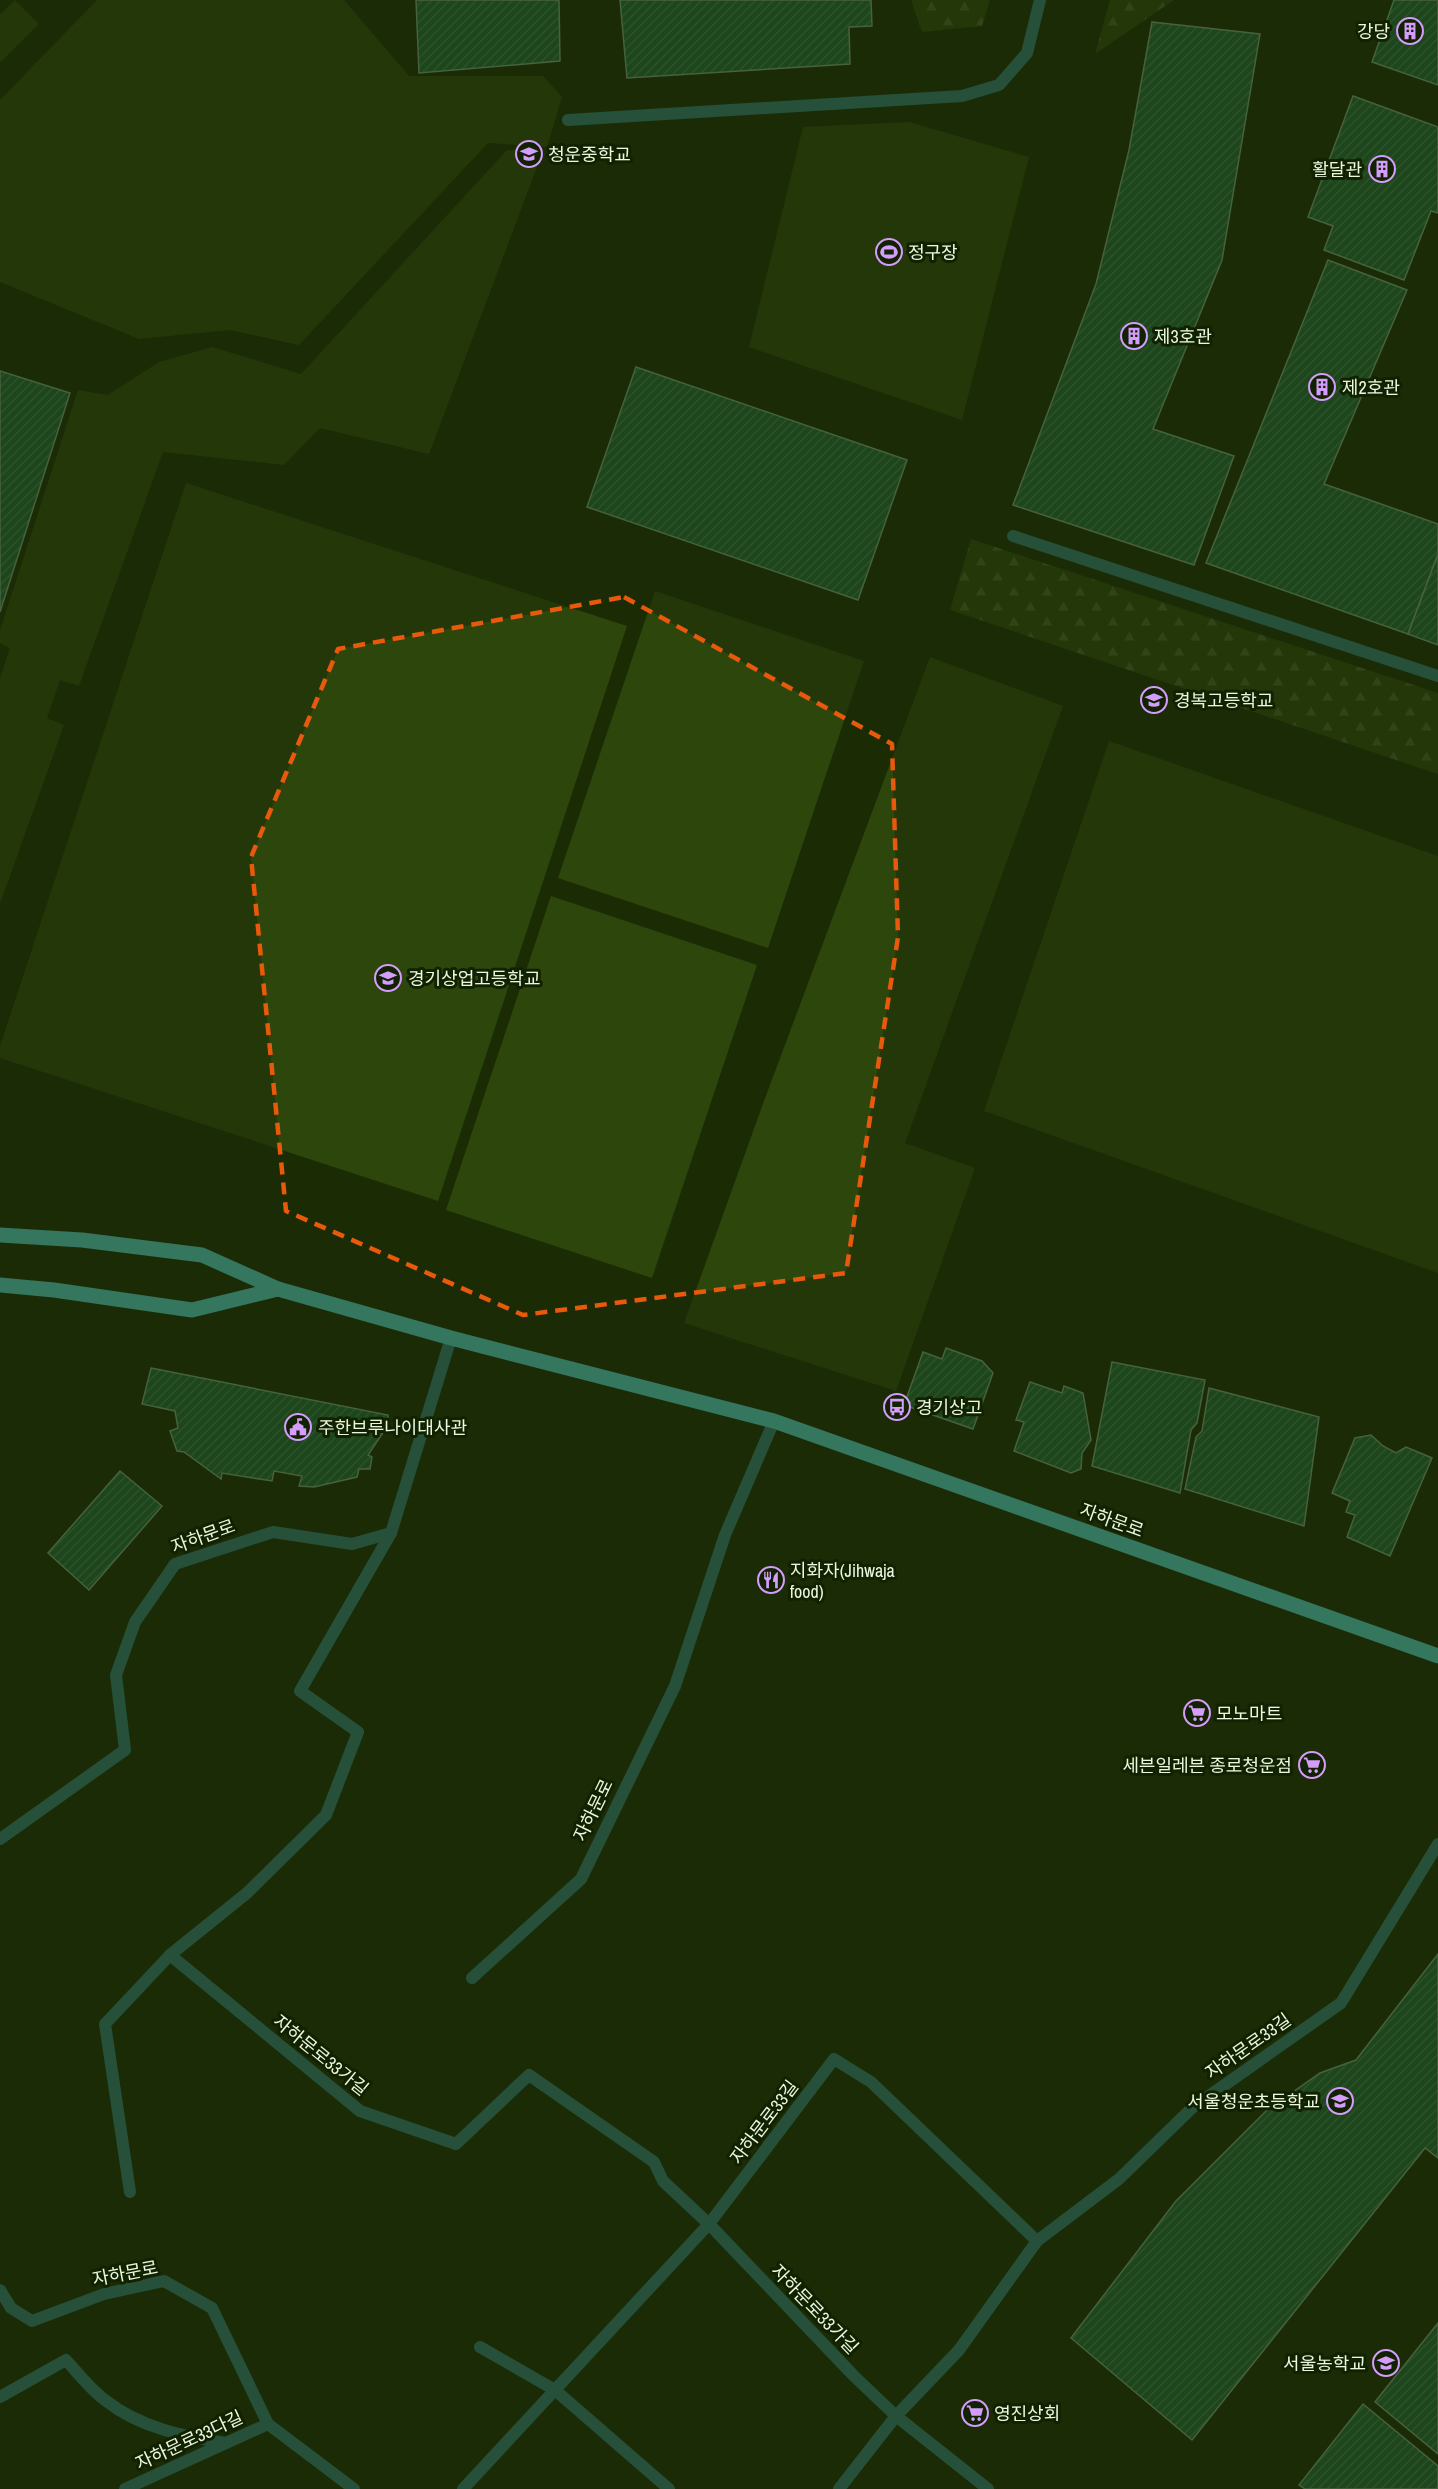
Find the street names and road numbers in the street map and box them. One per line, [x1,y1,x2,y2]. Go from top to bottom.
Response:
street label: 자하문로 [1077,1497,1147,1543]
street label: 자하문로 [168,1513,238,1559]
street label: 자하문로 [567,1775,619,1845]
street label: 자하문로33길 [1200,2007,1296,2085]
street label: 자하문로33가길 [268,2009,374,2101]
street label: 자하문로33길 [724,2075,804,2169]
street label: 자하문로 [90,2254,160,2292]
street label: 자하문로33가길 [766,2259,864,2359]
street label: 자하문로33다길 [131,2404,247,2476]

